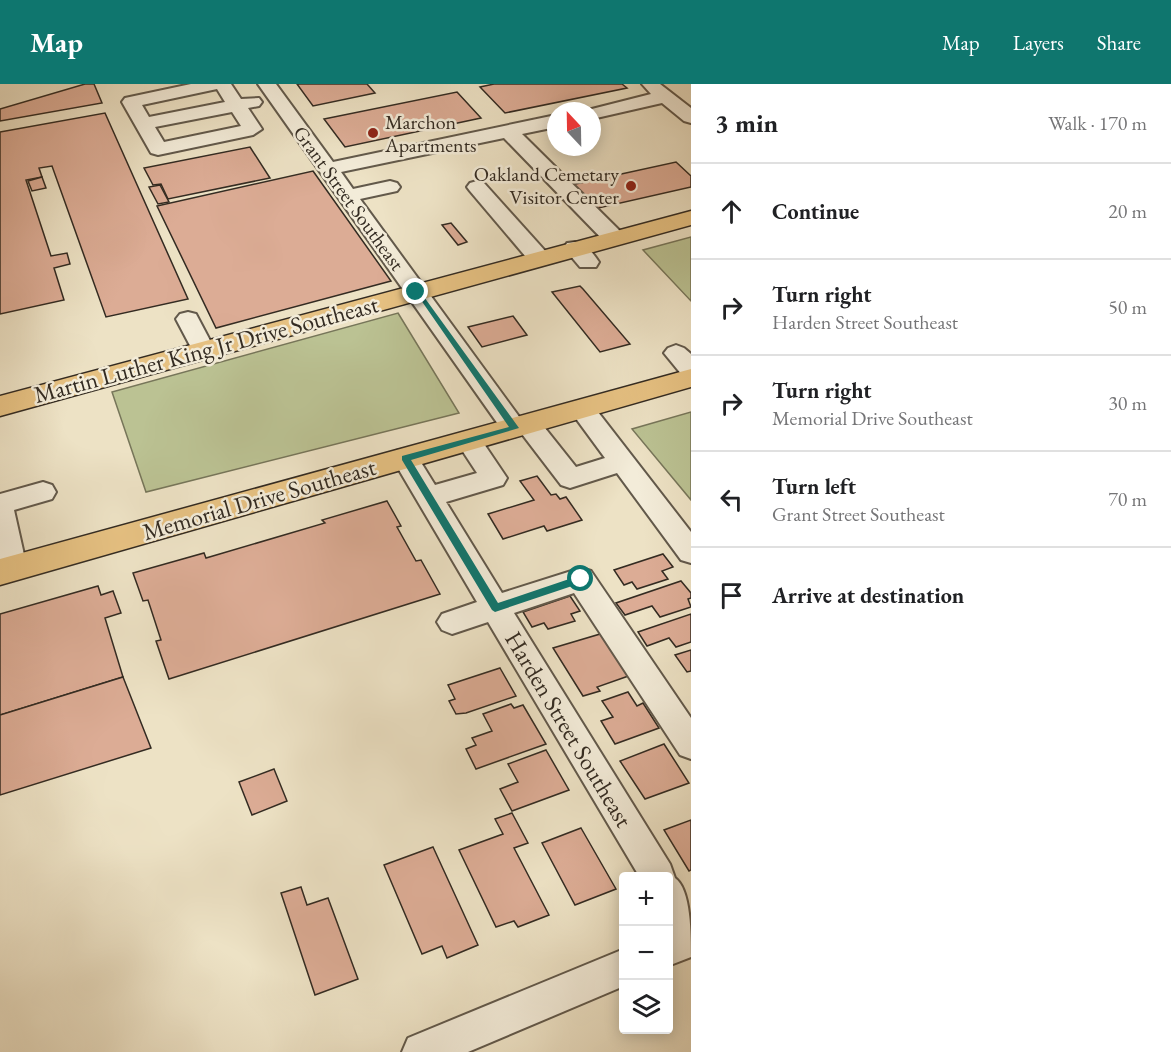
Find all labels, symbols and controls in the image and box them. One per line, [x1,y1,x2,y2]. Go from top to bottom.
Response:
text: Map [30,24,83,60]
text: Map [942,29,980,56]
text: Layers [1013,29,1064,56]
text: Share [1097,29,1141,56]
north arrow [547,102,601,156]
text: 3 min [715,106,778,140]
place label: Marchon Apartments [384,109,476,158]
text: Walk · 170 m [1048,110,1147,136]
street label: Grant Street Southeast [288,120,411,276]
marker: Marchon Apartments [366,126,380,140]
place label: Oakland Cemetary Visitor Center [474,161,619,210]
marker: Oakland Cemetary Visitor Center [624,179,638,193]
icon: ahead [715,195,748,228]
text: Continue [772,197,859,226]
text: 20 m [1108,198,1147,224]
route end [402,278,428,304]
text: Turn right [772,280,871,309]
street label: Martin Luther King Jr Drive Southeast [30,288,382,410]
icon: right [715,291,748,324]
text: 50 m [1108,294,1147,320]
text: Harden Street Southeast [772,309,958,335]
text: Turn right [772,376,871,405]
icon: right [715,387,748,420]
text: 30 m [1108,390,1147,416]
text: Memorial Drive Southeast [772,405,973,431]
street label: Memorial Drive Southeast [139,451,380,547]
text: Turn left [772,472,856,501]
icon: left [715,483,748,516]
text: 70 m [1108,486,1147,512]
text: Grant Street Southeast [772,501,945,527]
route start [567,565,593,591]
icon: arrive [715,579,748,612]
text: Arrive at destination [772,581,964,610]
street label: Harden Street Southeast [498,625,640,833]
map controls [619,872,673,1034]
button: + [619,872,673,926]
button: − [619,926,673,980]
button: layers [619,980,673,1034]

